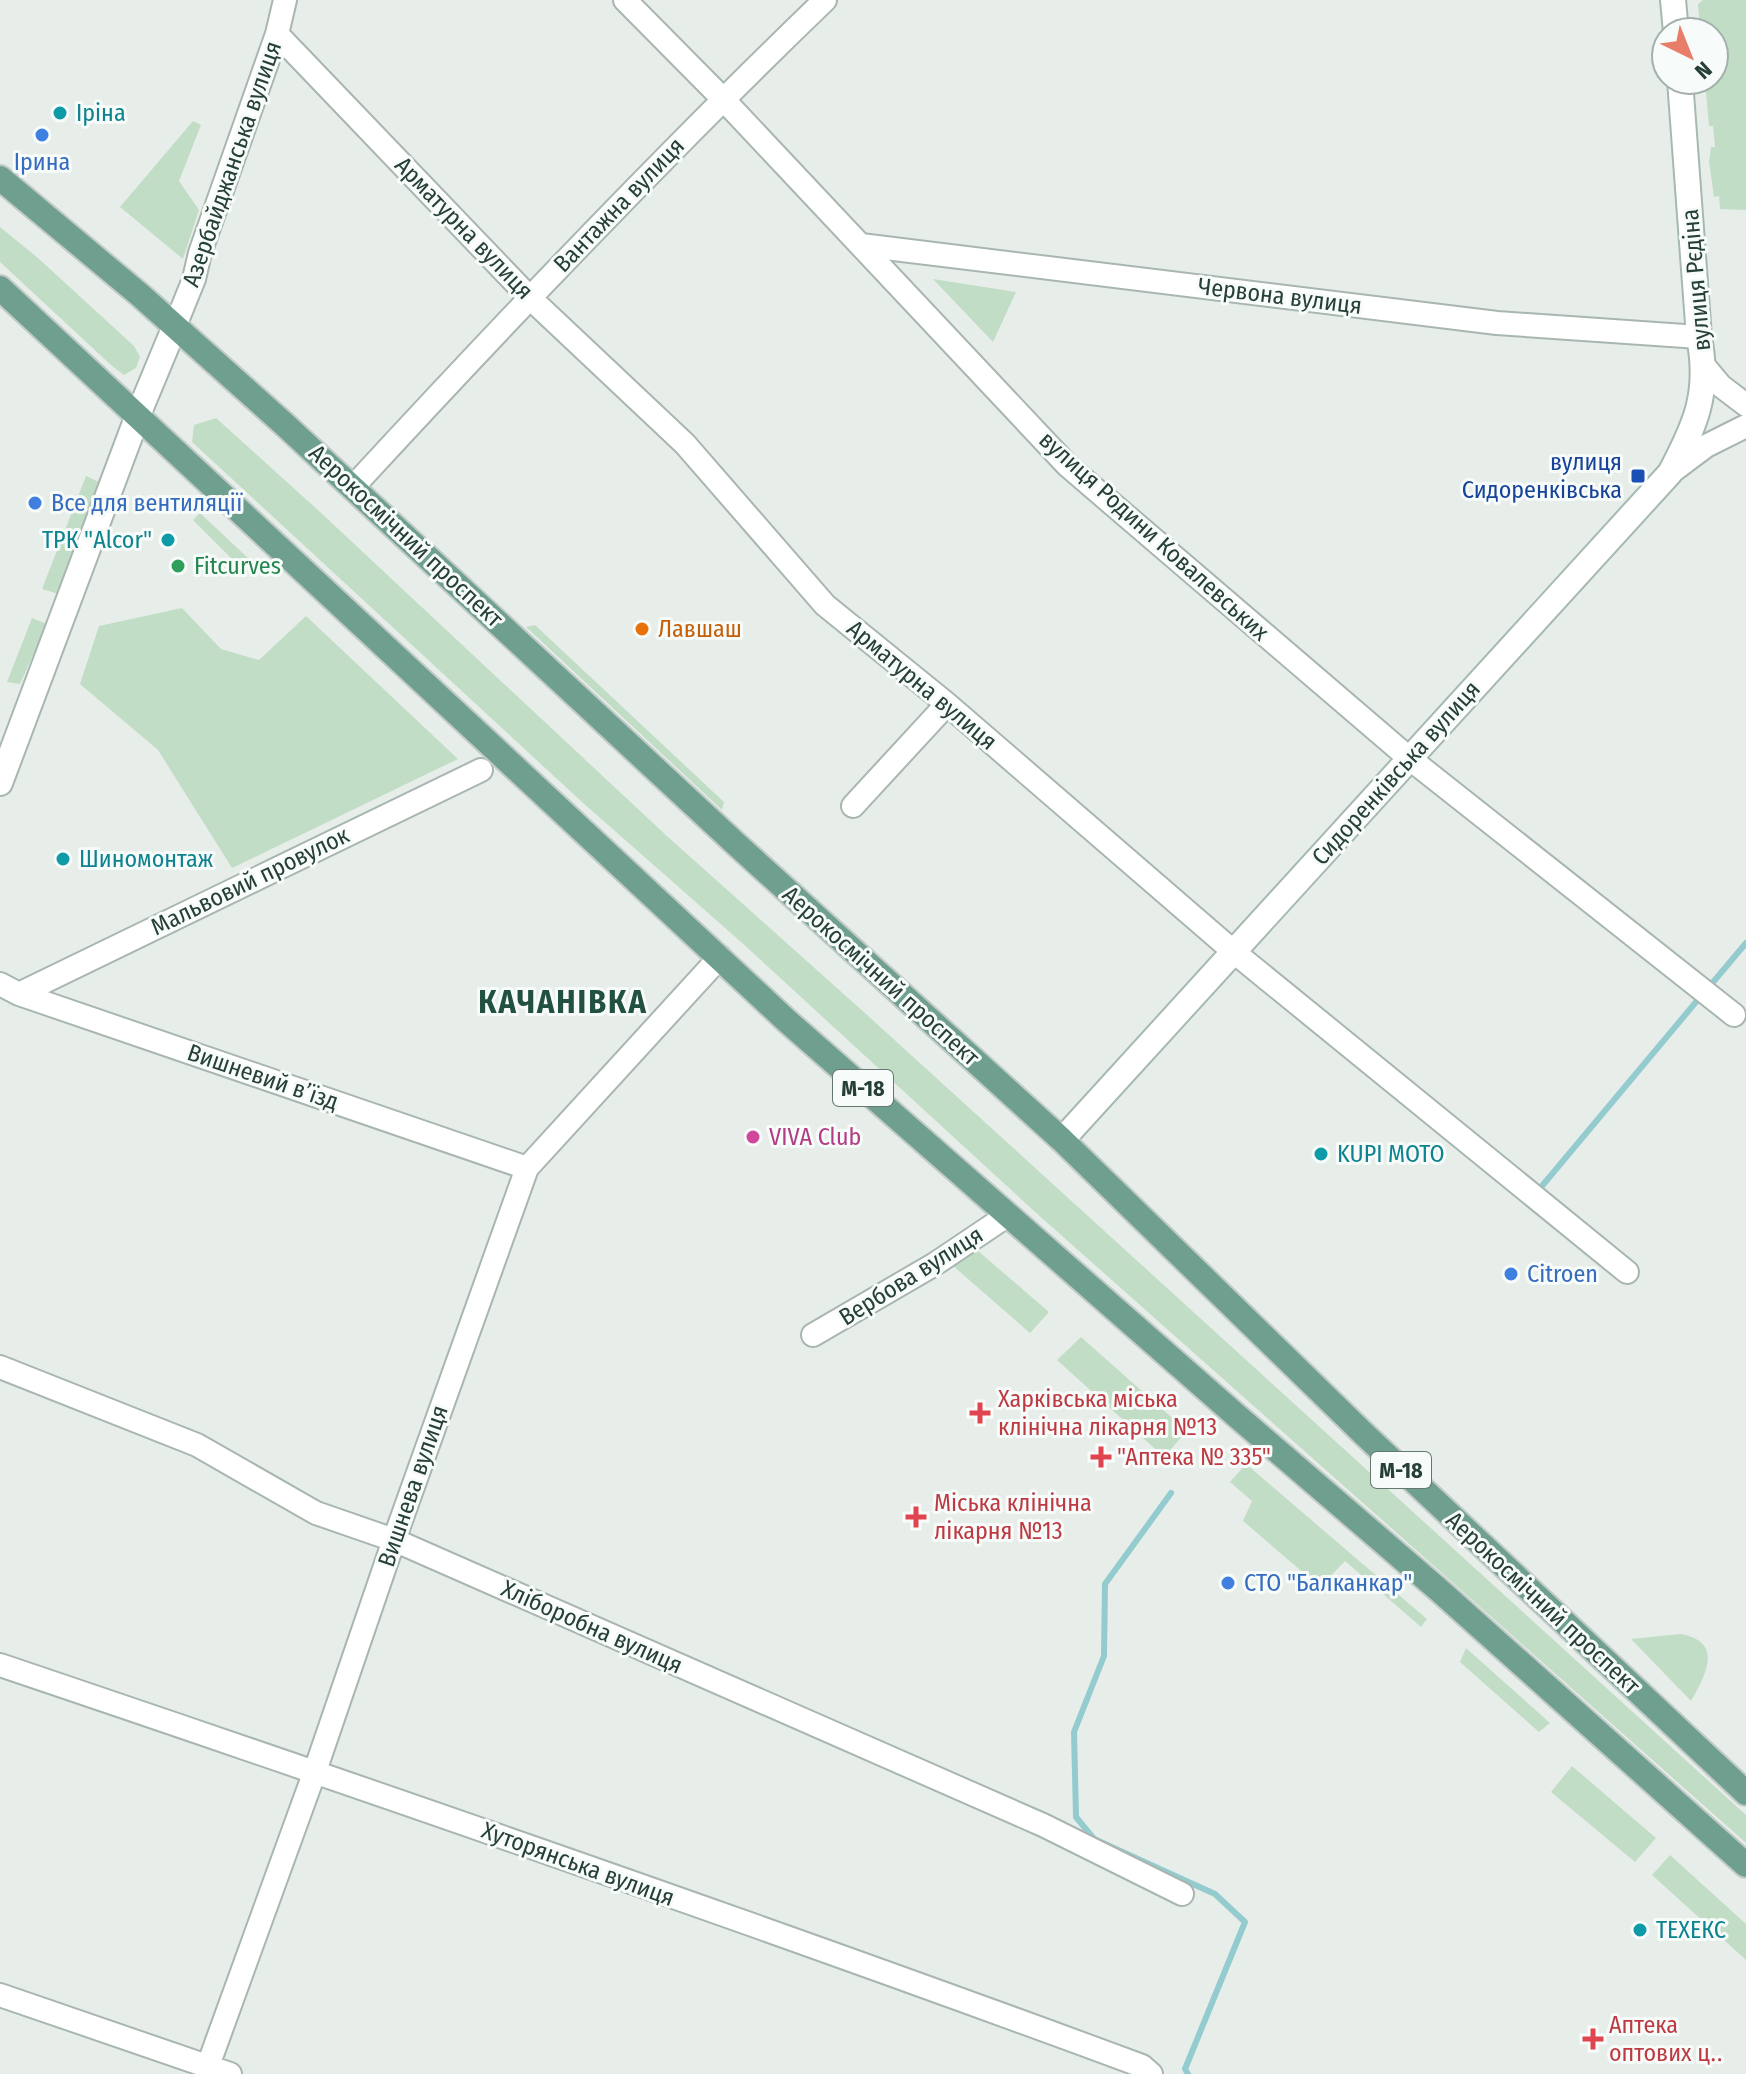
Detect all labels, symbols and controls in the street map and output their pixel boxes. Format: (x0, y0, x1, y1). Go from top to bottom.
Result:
north arrow (1650, 16, 1730, 96)
street label: Азербайджанська вулиця (177, 37, 287, 291)
text: N (1689, 56, 1717, 85)
place label: Іріна (76, 99, 126, 127)
marker: Іріна (51, 104, 69, 122)
marker: Ірина (33, 126, 51, 144)
street label: Вантажна вулиця (548, 132, 690, 278)
place label: Ірина (14, 148, 70, 176)
street label: Арматурна вулиця (389, 151, 539, 305)
street label: вулиця Рєдіна (1676, 208, 1716, 352)
street label: Червона вулиця (1197, 272, 1363, 320)
street label: вулиця Родини Ковалевських (1034, 426, 1275, 647)
street label: Аерокосмічний проспект (303, 439, 509, 633)
place label: вулиця Сидоренківська (1462, 448, 1622, 504)
marker: вулиця Сидоренківська (1629, 467, 1647, 485)
place label: Все для вентиляції (51, 489, 243, 517)
marker: Все для вентиляції (26, 494, 44, 512)
place label: ТРК "Alcor" (42, 526, 152, 554)
marker: ТРК "Alcor" (159, 531, 177, 549)
place label: Fitcurves (194, 552, 281, 580)
marker: Fitcurves (169, 557, 187, 575)
street label: Арматурна вулиця (842, 614, 1002, 756)
place label: Лавшаш (658, 615, 742, 643)
marker: Лавшаш (633, 620, 651, 638)
street label: Сидоренківська вулиця (1306, 675, 1486, 871)
street label: Мальвовий провулок (146, 821, 354, 941)
place label: Шиномонтаж (79, 845, 214, 873)
marker: Шиномонтаж (54, 850, 72, 868)
street label: Аерокосмічний проспект (777, 880, 985, 1072)
district label: КАЧАНІВКА (478, 983, 648, 1021)
street label: Вишневий в’їзд (184, 1038, 342, 1116)
road number: М-18 (833, 1070, 893, 1106)
place label: VIVA Club (769, 1123, 861, 1151)
marker: VIVA Club (744, 1128, 762, 1146)
place label: KUPI MOTO (1337, 1140, 1445, 1168)
marker: KUPI MOTO (1312, 1145, 1330, 1163)
street label: Вербова вулиця (834, 1221, 988, 1331)
place label: Citroen (1527, 1260, 1598, 1288)
marker: Citroen (1502, 1265, 1520, 1283)
place label: Харківська міська клінічна лікарня №13 (998, 1385, 1217, 1441)
street label: Вишнева вулиця (372, 1402, 454, 1570)
marker: Харківська міська клінічна лікарня №13 (969, 1402, 991, 1424)
place label: "Аптека № 335" (1117, 1443, 1271, 1471)
marker: "Аптека № 335" (1092, 1448, 1110, 1466)
road number: М-18 (1371, 1452, 1431, 1488)
place label: Міська клінічна лікарня №13 (934, 1489, 1092, 1545)
marker: Міська клінічна лікарня №13 (905, 1506, 927, 1528)
street label: Аерокосмічний проспект (1440, 1506, 1646, 1700)
place label: СТО "Балканкар" (1244, 1569, 1412, 1597)
marker: СТО "Балканкар" (1219, 1574, 1237, 1592)
street label: Хліборобна вулиця (497, 1575, 687, 1679)
street label: Хуторянська вулиця (478, 1816, 678, 1912)
place label: ТЕХЕКС (1656, 1916, 1726, 1944)
marker: ТЕХЕКС (1631, 1921, 1649, 1939)
place label: Аптека оптових ц‥ (1609, 2011, 1723, 2067)
marker: Аптека оптових ц‥ (1584, 2030, 1602, 2048)

